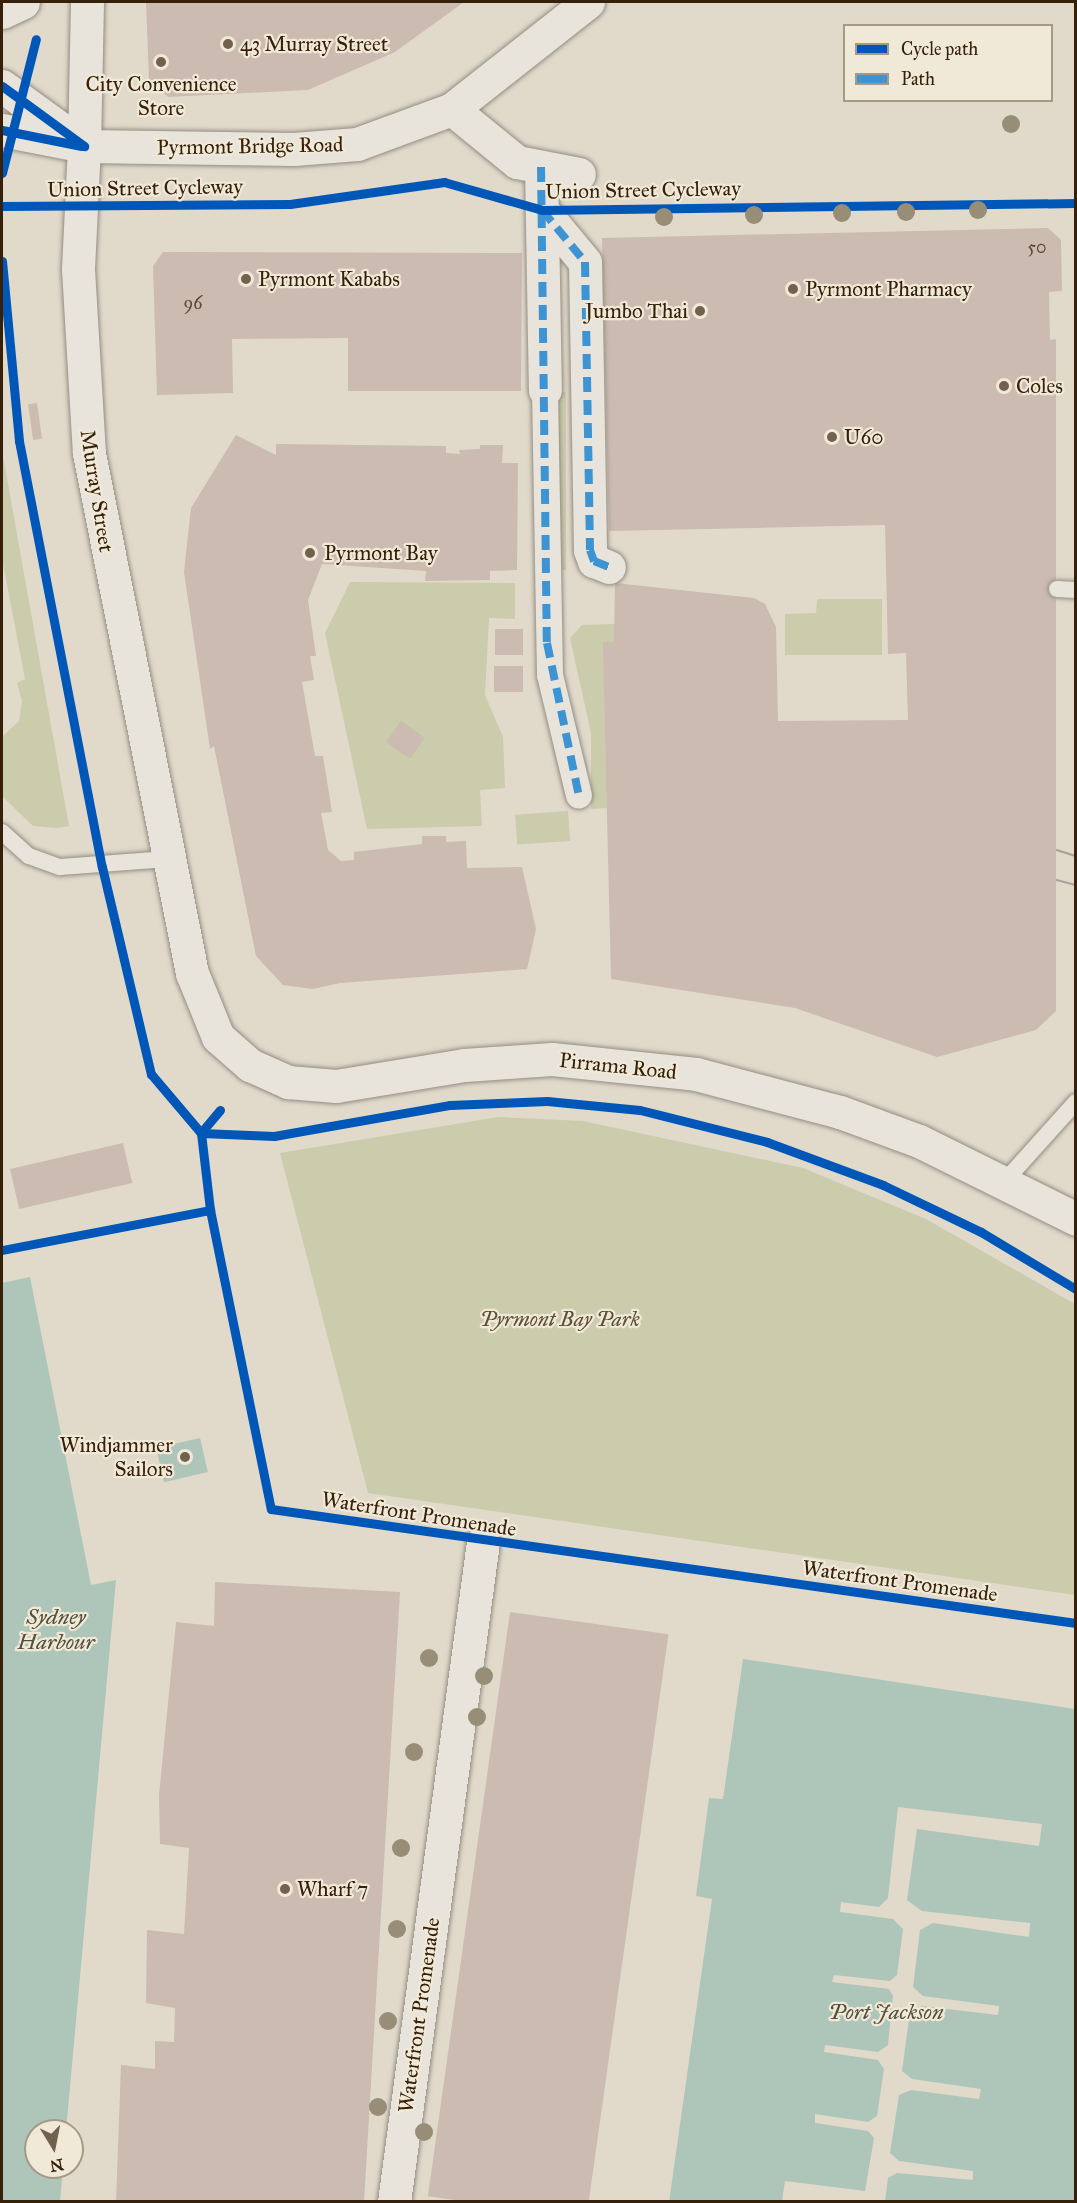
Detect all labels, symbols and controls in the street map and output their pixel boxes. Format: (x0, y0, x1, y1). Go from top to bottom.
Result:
legend (843, 24, 1053, 102)
place label: 43 Murray Street (240, 31, 388, 57)
marker: 43 Murray Street (221, 37, 235, 51)
text: Cycle path (901, 38, 978, 60)
marker: City Convenience Store (154, 55, 168, 69)
text: Path (901, 68, 935, 90)
place label: City Convenience Store (85, 71, 237, 121)
street label: Pyrmont Bridge Road (156, 132, 344, 160)
street label: Union Street Cycleway (47, 174, 243, 202)
street label: Union Street Cycleway (545, 176, 741, 204)
house number: 50 (1028, 236, 1046, 258)
place label: Pyrmont Kababs (258, 266, 400, 292)
marker: Pyrmont Kababs (239, 272, 253, 286)
place label: Pyrmont Pharmacy (805, 276, 972, 302)
marker: Pyrmont Pharmacy (786, 282, 800, 296)
house number: 96 (184, 292, 202, 314)
place label: Jumbo Thai (585, 298, 688, 324)
marker: Jumbo Thai (693, 304, 707, 318)
place label: Coles (1016, 373, 1063, 399)
marker: Coles (997, 379, 1011, 393)
place label: U60 (844, 424, 884, 450)
street label: Murray Street (75, 428, 119, 554)
marker: U60 (825, 430, 839, 444)
place label: Pyrmont Bay (324, 540, 438, 566)
marker: Pyrmont Bay (301, 544, 319, 562)
street label: Pirrama Road (558, 1047, 678, 1085)
park label: Pyrmont Bay Park (480, 1306, 640, 1332)
place label: Windjammer Sailors (60, 1432, 173, 1482)
marker: Windjammer Sailors (178, 1450, 192, 1464)
street label: Waterfront Promenade (320, 1486, 518, 1542)
street label: Waterfront Promenade (801, 1555, 999, 1607)
water label: Sydney Harbour (17, 1603, 95, 1654)
place label: Wharf 7 (297, 1876, 368, 1902)
marker: Wharf 7 (278, 1882, 292, 1896)
street label: Waterfront Promenade (393, 1916, 445, 2114)
water label: Port Jackson (829, 1999, 943, 2025)
north arrow (24, 2119, 84, 2179)
text: N (49, 2155, 65, 2176)

